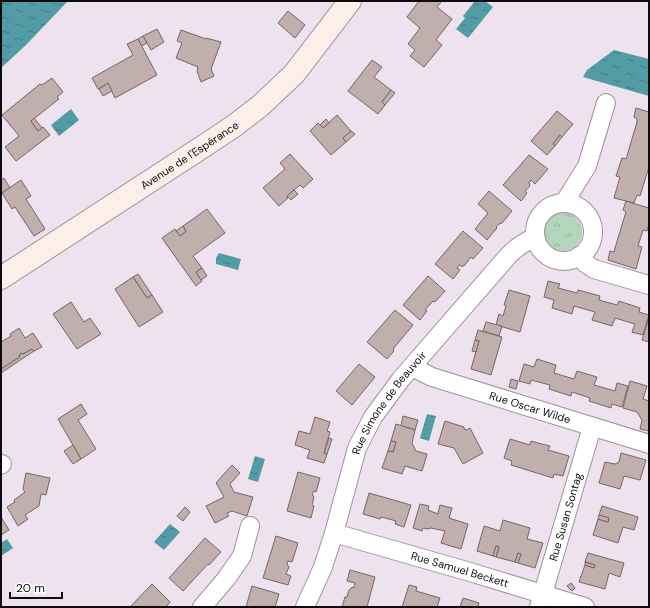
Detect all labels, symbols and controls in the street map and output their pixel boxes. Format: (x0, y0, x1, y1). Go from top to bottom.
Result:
street label: Avenue de l'Espérance (138, 118, 241, 192)
street label: Rue Simone de Beauvoir (349, 348, 429, 456)
street label: Rue Oscar Wilde (488, 388, 572, 426)
street label: Rue Susan Sontag (546, 471, 585, 563)
street label: Rue Samuel Beckett (409, 548, 510, 590)
scale bar (10, 574, 62, 600)
text: 20 m (16, 580, 45, 596)

